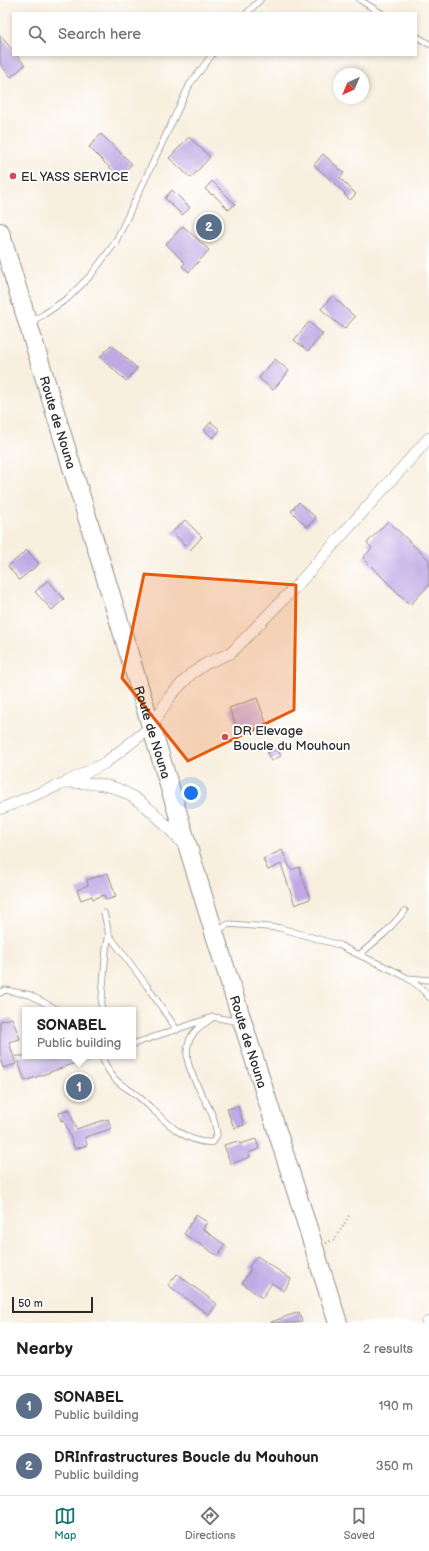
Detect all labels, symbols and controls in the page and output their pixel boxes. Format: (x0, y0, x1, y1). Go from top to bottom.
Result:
search box (12, 12, 417, 56)
icon: search (26, 23, 48, 45)
text: Search here (58, 25, 141, 44)
north arrow (333, 68, 369, 104)
place label: EL YASS SERVICE (21, 169, 129, 185)
marker: EL YASS SERVICE (8, 171, 18, 181)
pin: 2 (196, 212, 222, 242)
street label: Route de Nouna (35, 374, 79, 471)
street label: Route de Nouna (130, 684, 174, 781)
place label: DR Elevage Boucle du Mouhoun (233, 723, 350, 754)
marker: DR Elevage Boucle du Mouhoun (220, 732, 230, 742)
your location (181, 783, 201, 803)
street label: Route de Nouna (226, 994, 270, 1090)
popup (22, 1007, 136, 1059)
text: SONABEL (37, 1016, 106, 1035)
text: Public building (37, 1035, 121, 1051)
pin: 1 (66, 1072, 92, 1102)
scale bar (12, 1295, 93, 1314)
text: 50 m (18, 1297, 43, 1310)
text: Nearby (16, 1339, 73, 1359)
text: 2 results (363, 1341, 413, 1357)
text: SONABEL (54, 1388, 123, 1407)
text: 1 (26, 1398, 32, 1414)
text: 190 m (379, 1398, 413, 1414)
text: Public building (54, 1407, 139, 1423)
text: DRInfrastructures Boucle du Mouhoun (54, 1448, 319, 1467)
text: 2 (25, 1458, 33, 1474)
text: 350 m (376, 1458, 413, 1474)
text: Public building (54, 1467, 139, 1483)
tab: Map (54, 1505, 76, 1542)
tab: Directions (185, 1505, 235, 1542)
tab: Saved (344, 1505, 375, 1542)

